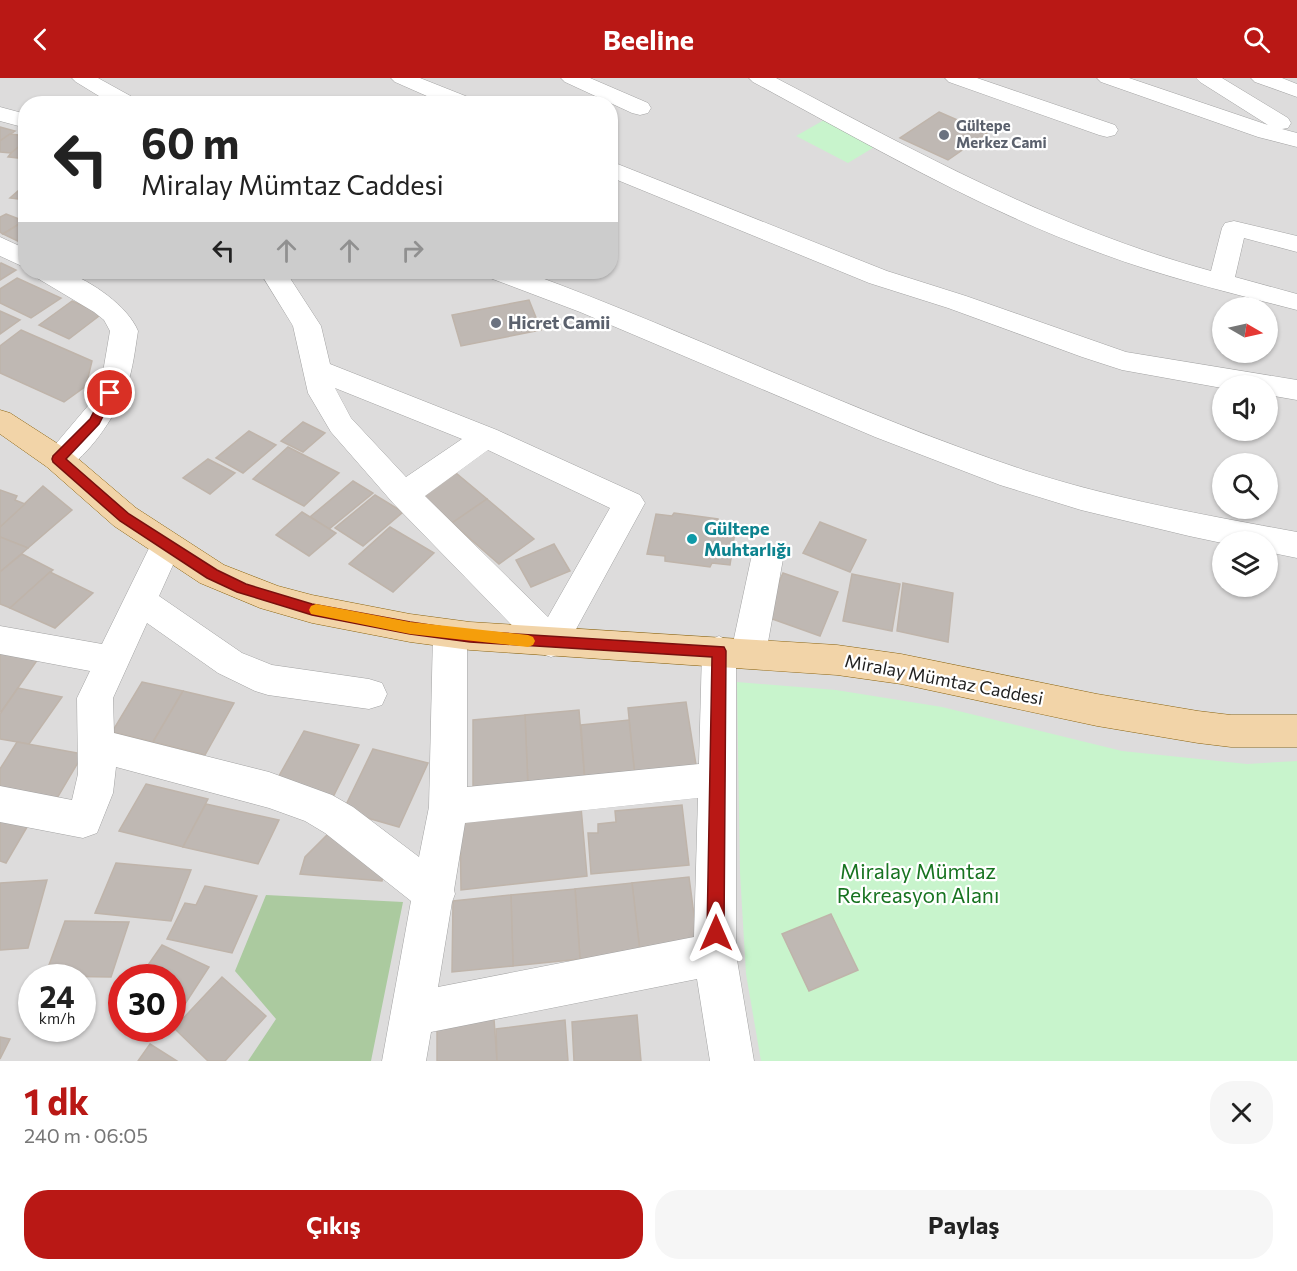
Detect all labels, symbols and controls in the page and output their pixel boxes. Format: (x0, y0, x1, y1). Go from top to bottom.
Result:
icon: back (24, 23, 57, 56)
text: Beeline (603, 23, 694, 56)
icon: search (1240, 23, 1273, 56)
text: 60 m (141, 116, 240, 168)
place label: Gültepe Merkez Cami (956, 116, 1047, 151)
icon: left (42, 120, 120, 198)
marker: Gültepe Merkez Cami (937, 128, 951, 142)
text: Miralay Mümtaz Caddesi (141, 168, 444, 201)
icon: left (207, 234, 240, 267)
icon: ahead (270, 234, 303, 267)
icon: ahead (333, 234, 366, 267)
icon: right (396, 234, 429, 267)
north arrow (1212, 297, 1278, 363)
map controls (1212, 297, 1278, 597)
place label: Hicret Camii (508, 311, 610, 333)
marker: Hicret Camii (489, 316, 503, 330)
pin (84, 367, 135, 418)
button: sound (1212, 375, 1278, 441)
icon: arrive (93, 376, 126, 409)
button: search (1212, 453, 1278, 519)
place label: Gültepe Muhtarlığı (704, 517, 791, 560)
button: layers (1212, 531, 1278, 597)
marker: Gültepe Muhtarlığı (685, 532, 699, 546)
street label: Miralay Mümtaz Caddesi (843, 649, 1045, 709)
park label: Miralay Mümtaz Rekreasyon Alanı (837, 858, 999, 907)
position arrow (684, 901, 748, 965)
speed limit sign: 30 (108, 964, 186, 1042)
text: 24 (39, 977, 75, 1014)
text: km/h (39, 1009, 75, 1027)
text: 1 dk (24, 1078, 89, 1122)
button: close (1210, 1081, 1273, 1144)
text: 240 m · 06:05 (24, 1123, 148, 1147)
button: Çıkış (24, 1190, 643, 1259)
button: Paylaş (655, 1190, 1273, 1259)

